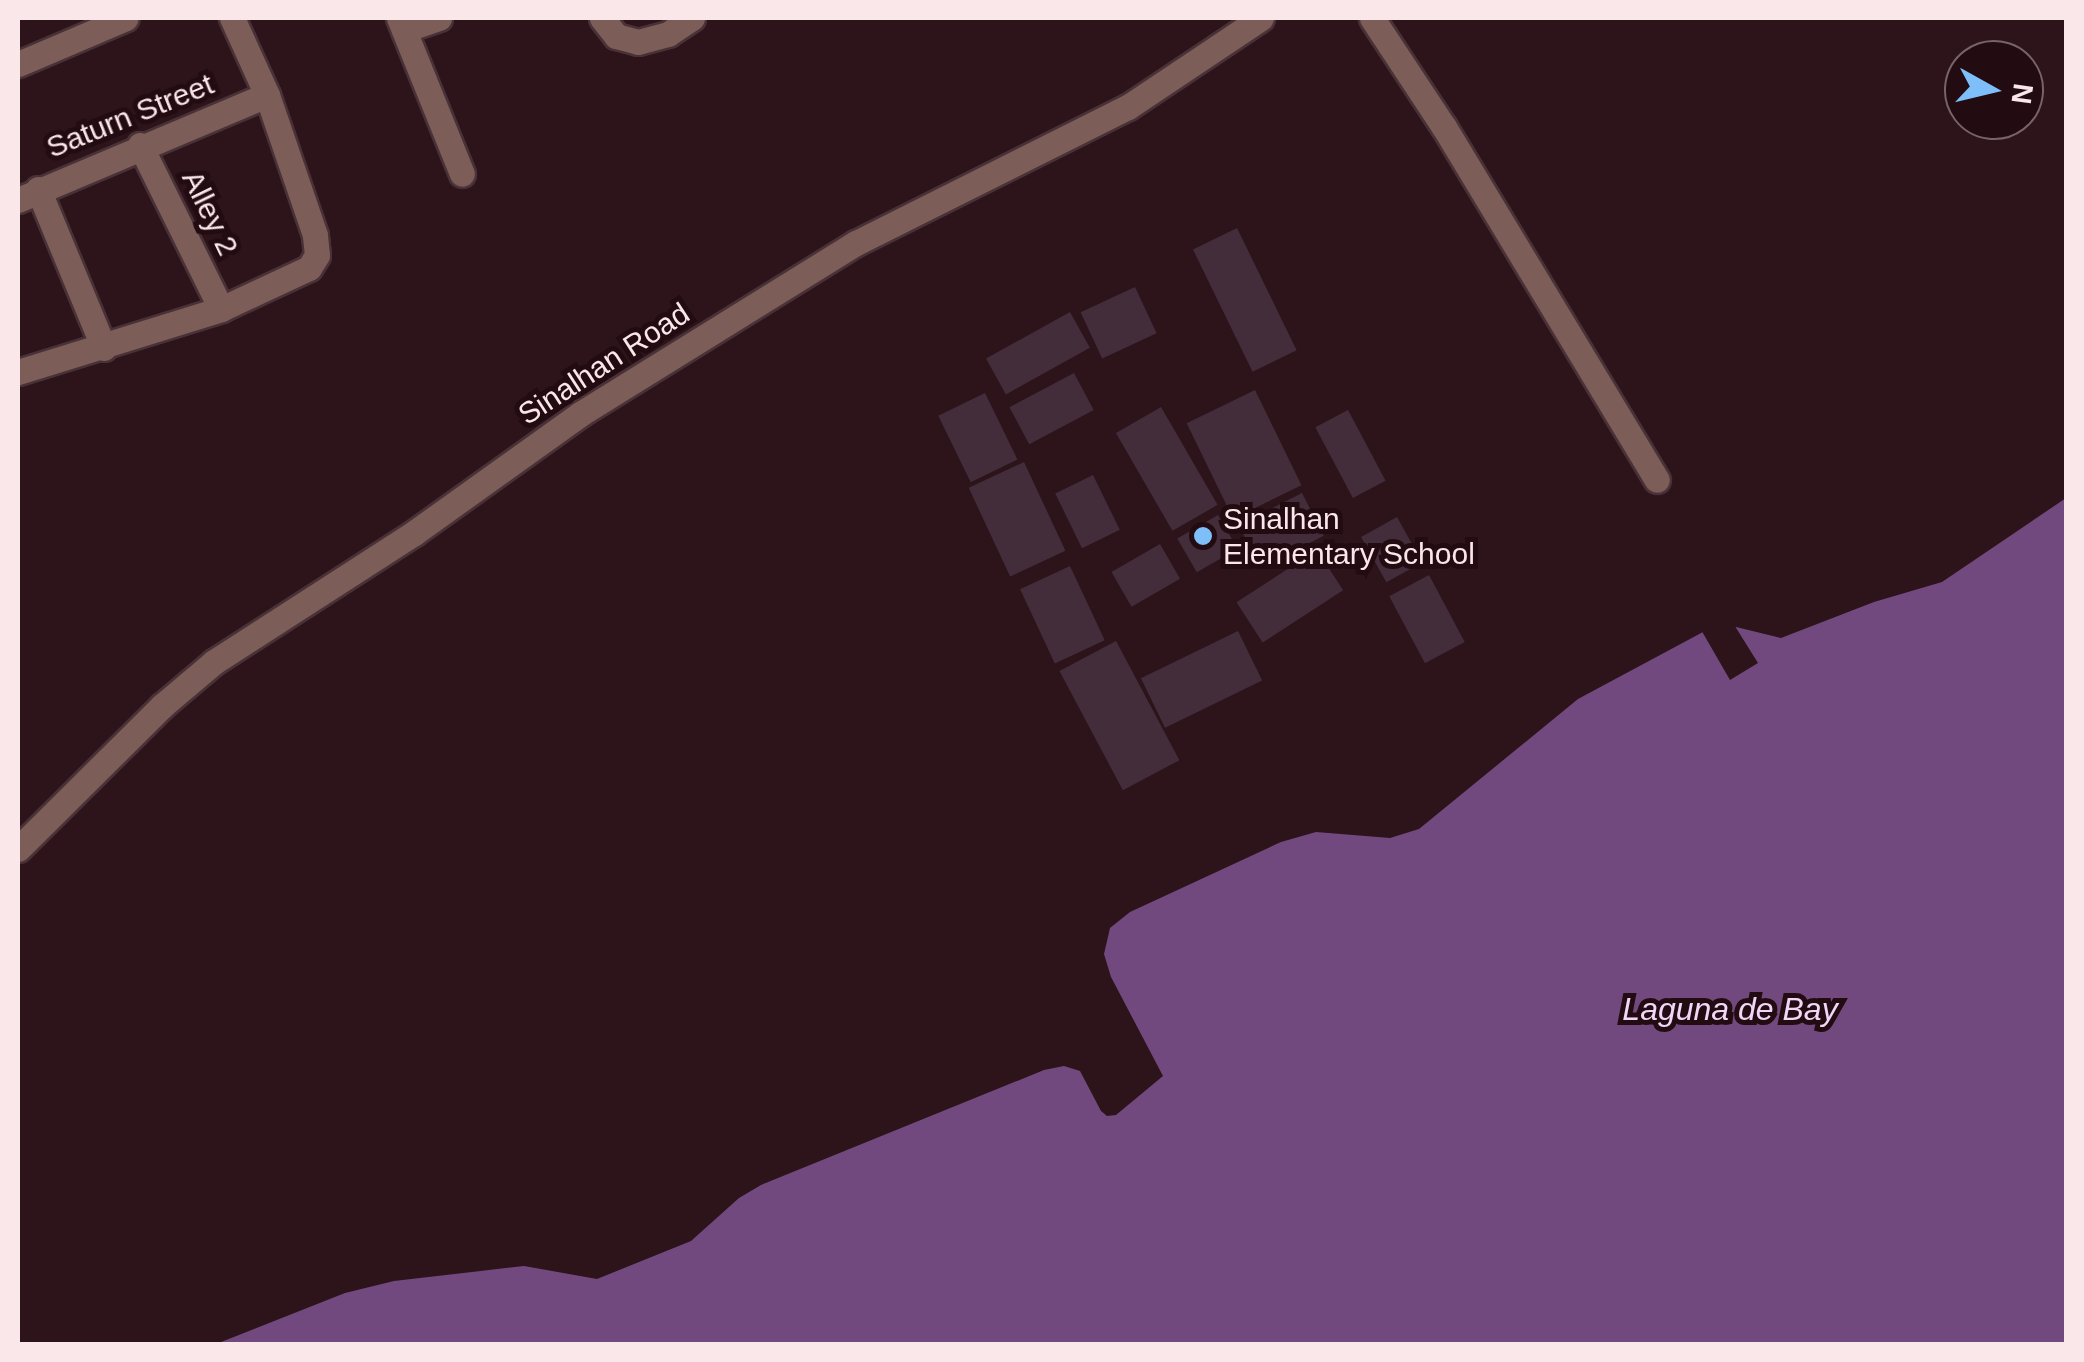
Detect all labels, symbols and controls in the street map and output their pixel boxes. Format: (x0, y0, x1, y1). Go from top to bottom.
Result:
north arrow (1944, 40, 2044, 140)
street label: Saturn Street (41, 66, 219, 166)
text: N (2005, 82, 2039, 106)
street label: Alley 2 (174, 165, 246, 261)
street label: Sinalhan Road (512, 295, 696, 433)
place label: Sinalhan Elementary School (1223, 501, 1475, 572)
marker: Sinalhan Elementary School (1192, 525, 1214, 547)
water label: Laguna de Bay (1622, 990, 1838, 1028)

